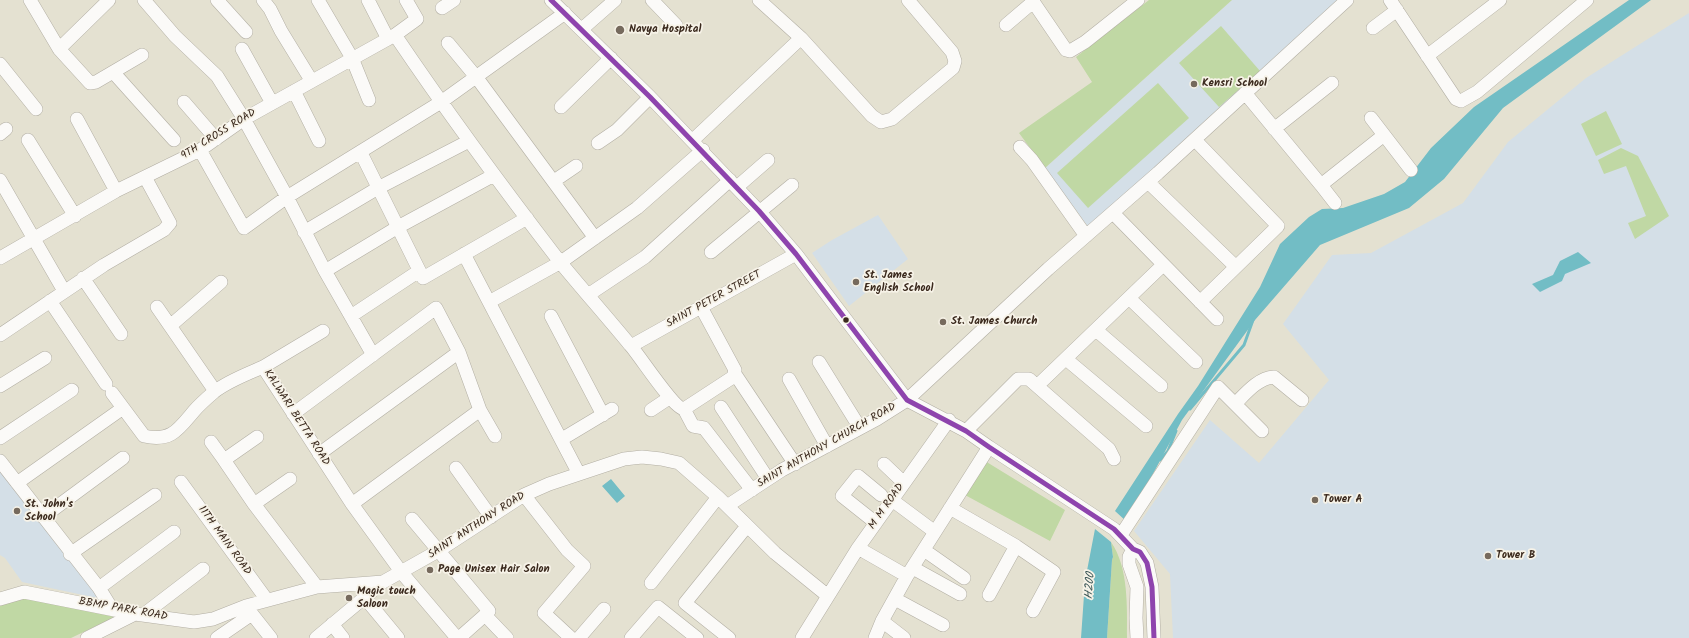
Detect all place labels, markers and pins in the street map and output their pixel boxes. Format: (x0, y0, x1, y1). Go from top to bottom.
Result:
place label: Navya Hospital (629, 23, 701, 37)
marker: Navya Hospital (614, 24, 626, 36)
place label: Kensri School (1202, 77, 1267, 91)
marker: Kensri School (1189, 79, 1199, 89)
place label: St. James English School (864, 269, 933, 295)
marker: St. James English School (851, 277, 861, 287)
unlabelled marker (841, 315, 851, 325)
place label: St. James Church (951, 315, 1037, 329)
marker: St. James Church (938, 317, 948, 327)
place label: Tower A (1323, 493, 1362, 507)
marker: Tower A (1310, 495, 1320, 505)
place label: St. John's School (25, 498, 73, 524)
marker: St. John's School (12, 506, 22, 516)
place label: Tower B (1496, 549, 1535, 563)
marker: Tower B (1483, 551, 1493, 561)
place label: Page Unisex Hair Salon (438, 563, 550, 577)
marker: Page Unisex Hair Salon (425, 565, 435, 575)
place label: Magic touch Saloon (357, 585, 416, 611)
marker: Magic touch Saloon (344, 593, 354, 603)

